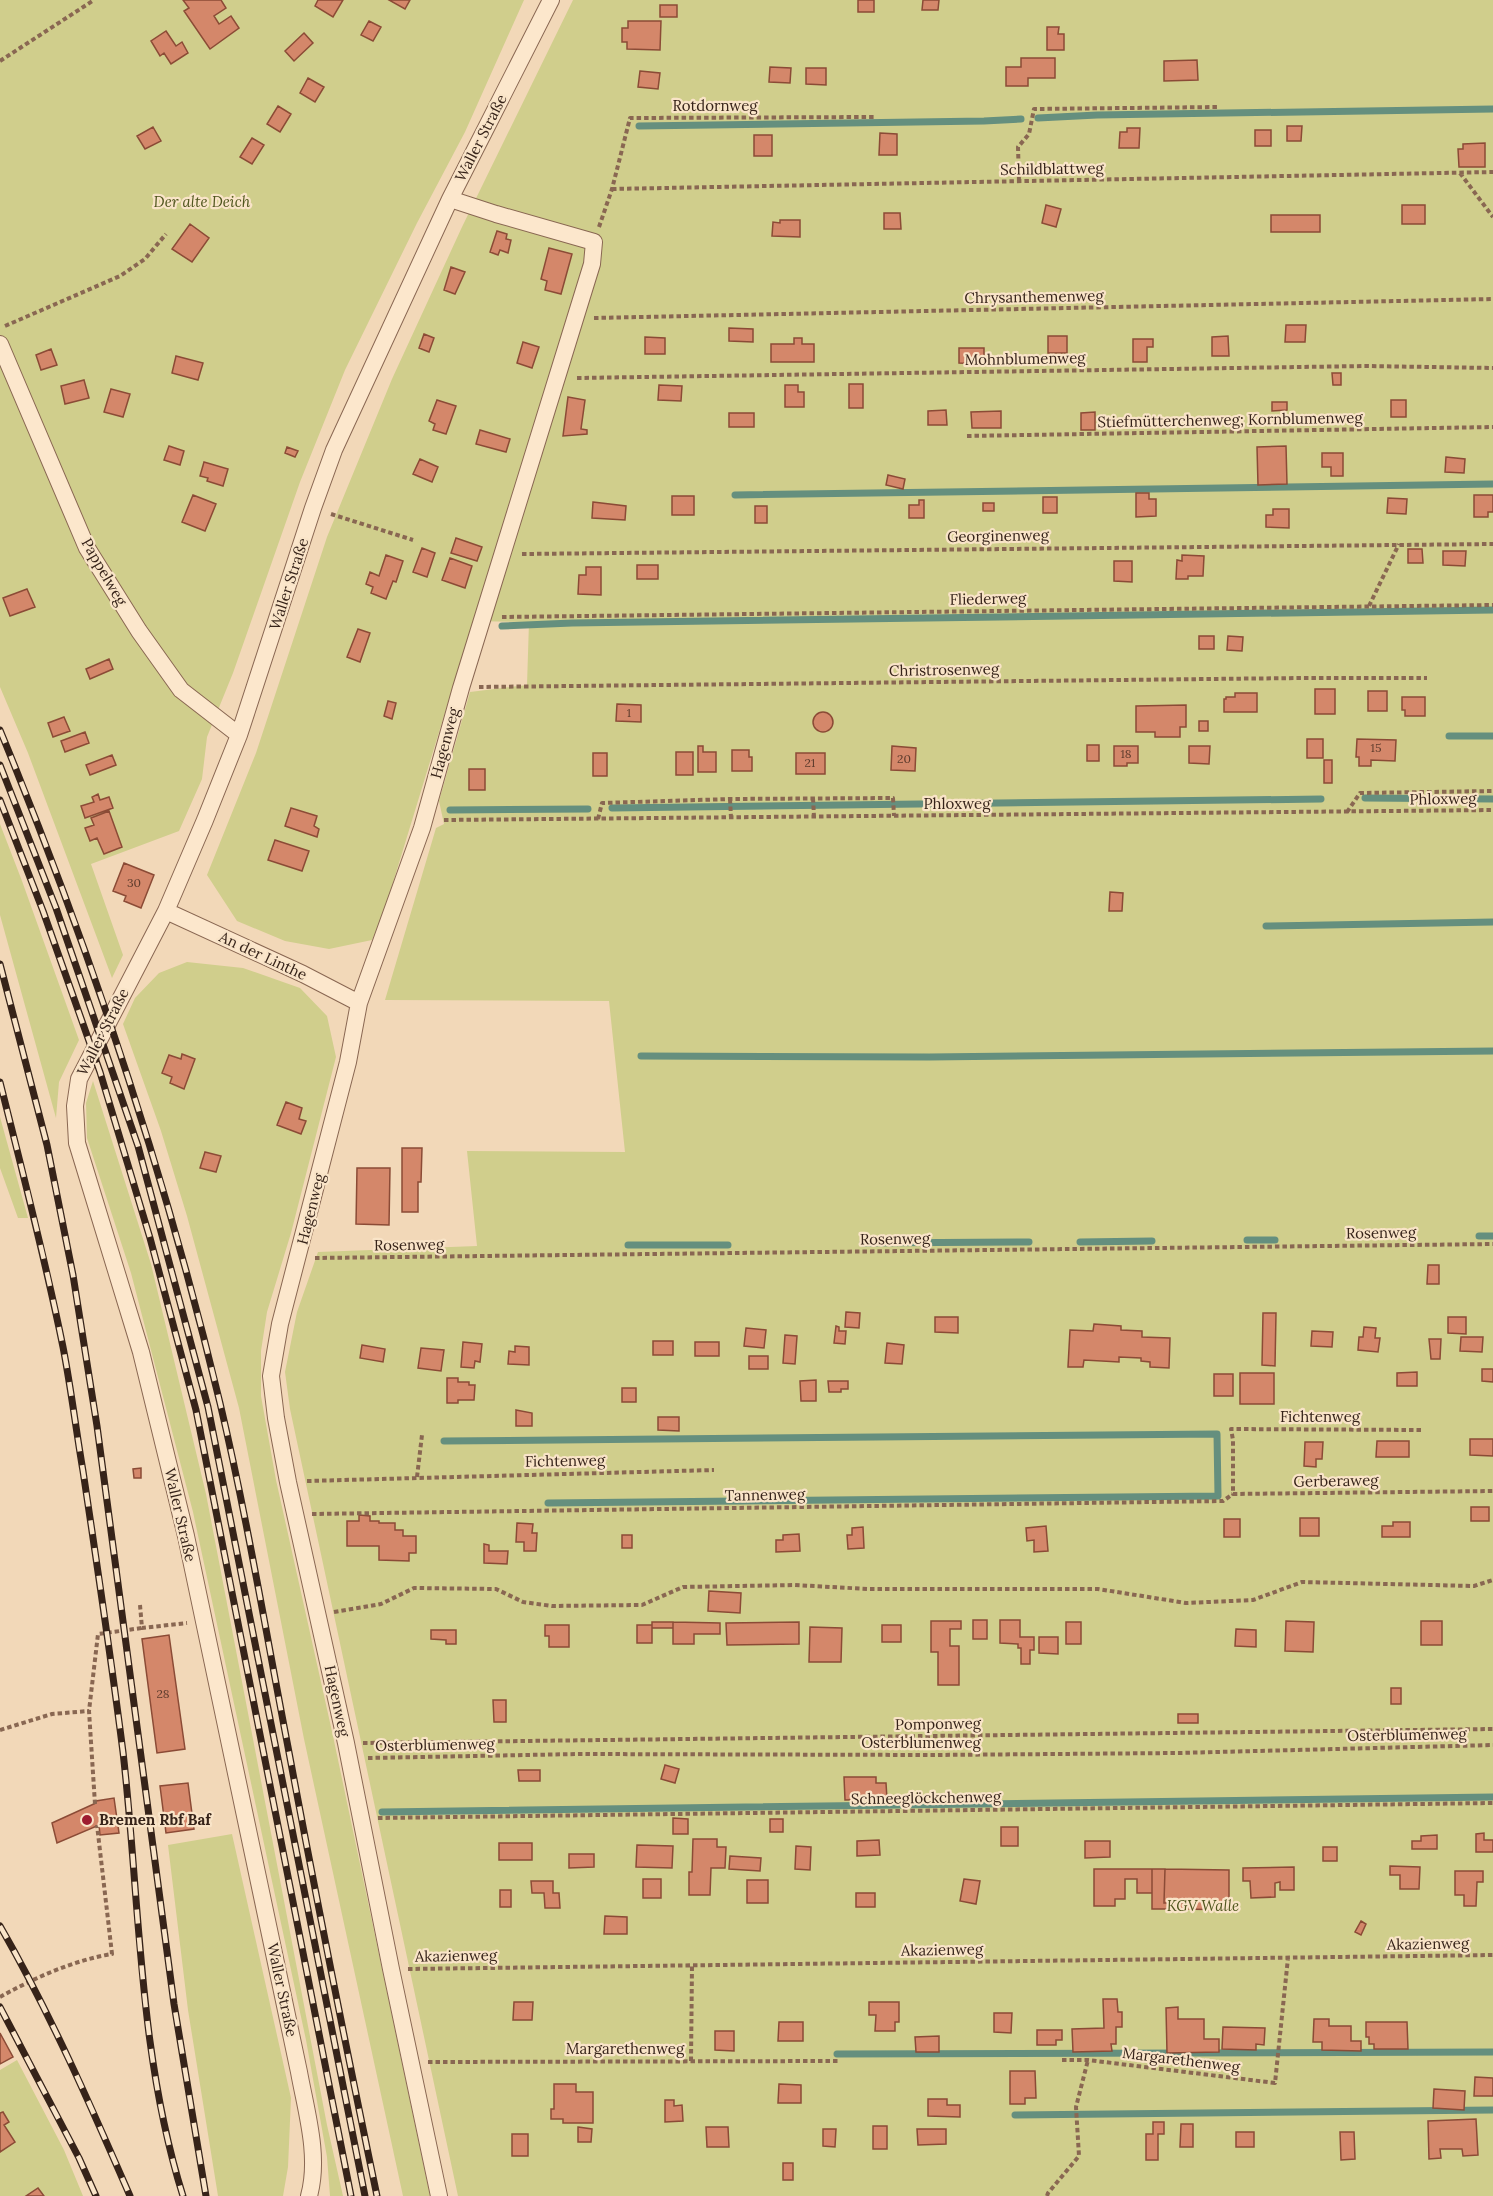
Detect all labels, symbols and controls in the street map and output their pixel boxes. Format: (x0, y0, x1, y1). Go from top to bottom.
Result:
street label: Waller Straße (450, 91, 511, 185)
street label: Rotdornweg (672, 96, 758, 115)
street label: Schildblattweg (1000, 158, 1105, 179)
park label: Der alte Deich (154, 192, 251, 211)
street label: Chrysanthemenweg (964, 286, 1105, 307)
street label: Mohnblumenweg (964, 348, 1086, 369)
street label: Stiefmütterchenweg; Kornblumenweg (1097, 408, 1363, 431)
street label: Georginenweg (947, 525, 1050, 546)
street label: Pappelweg (77, 535, 132, 610)
street label: Waller Straße (265, 535, 312, 632)
street label: Fliederweg (950, 588, 1027, 609)
street label: Christrosenweg (889, 659, 1000, 680)
street label: Hagenweg (426, 705, 463, 780)
house number: 1 (627, 705, 631, 720)
house number: 15 (1371, 740, 1381, 755)
house number: 18 (1120, 746, 1132, 761)
house number: 20 (897, 751, 911, 766)
house number: 21 (805, 755, 815, 770)
street label: Phloxweg (1409, 788, 1477, 809)
street label: Phloxweg (924, 794, 991, 813)
house number: 30 (127, 875, 141, 890)
street label: An der Linthe (215, 926, 310, 984)
street label: Waller Straße (72, 985, 133, 1079)
street label: Hagenweg (292, 1171, 329, 1246)
street label: Rosenweg (1346, 1222, 1417, 1243)
street label: Rosenweg (860, 1228, 931, 1249)
street label: Rosenweg (374, 1234, 445, 1255)
street label: Fichtenweg (1280, 1407, 1361, 1426)
street label: Fichtenweg (525, 1450, 606, 1471)
street label: Waller Straße (160, 1466, 200, 1564)
street label: Gerberaweg (1293, 1470, 1379, 1491)
street label: Tannenweg (725, 1484, 806, 1505)
street label: Hagenweg (321, 1663, 354, 1739)
house number: 28 (156, 1686, 170, 1701)
street label: Pomponweg (895, 1713, 982, 1734)
street label: Osterblumenweg (1347, 1724, 1468, 1745)
street label: Osterblumenweg (861, 1733, 982, 1752)
street label: Osterblumenweg (375, 1734, 496, 1755)
street label: Schneeglöckchenweg (851, 1787, 1002, 1808)
place label: Bremen Rbf Baf (99, 1810, 212, 1829)
marker: Bremen Rbf Baf (80, 1813, 94, 1827)
park label: KGV Walle (1167, 1896, 1239, 1915)
street label: Akazienweg (1386, 1933, 1470, 1954)
street label: Akazienweg (900, 1939, 984, 1960)
street label: Waller Straße (263, 1941, 302, 2039)
street label: Akazienweg (414, 1945, 498, 1966)
street label: Margarethenweg (566, 2039, 685, 2058)
street label: Margarethenweg (1121, 2043, 1242, 2076)

